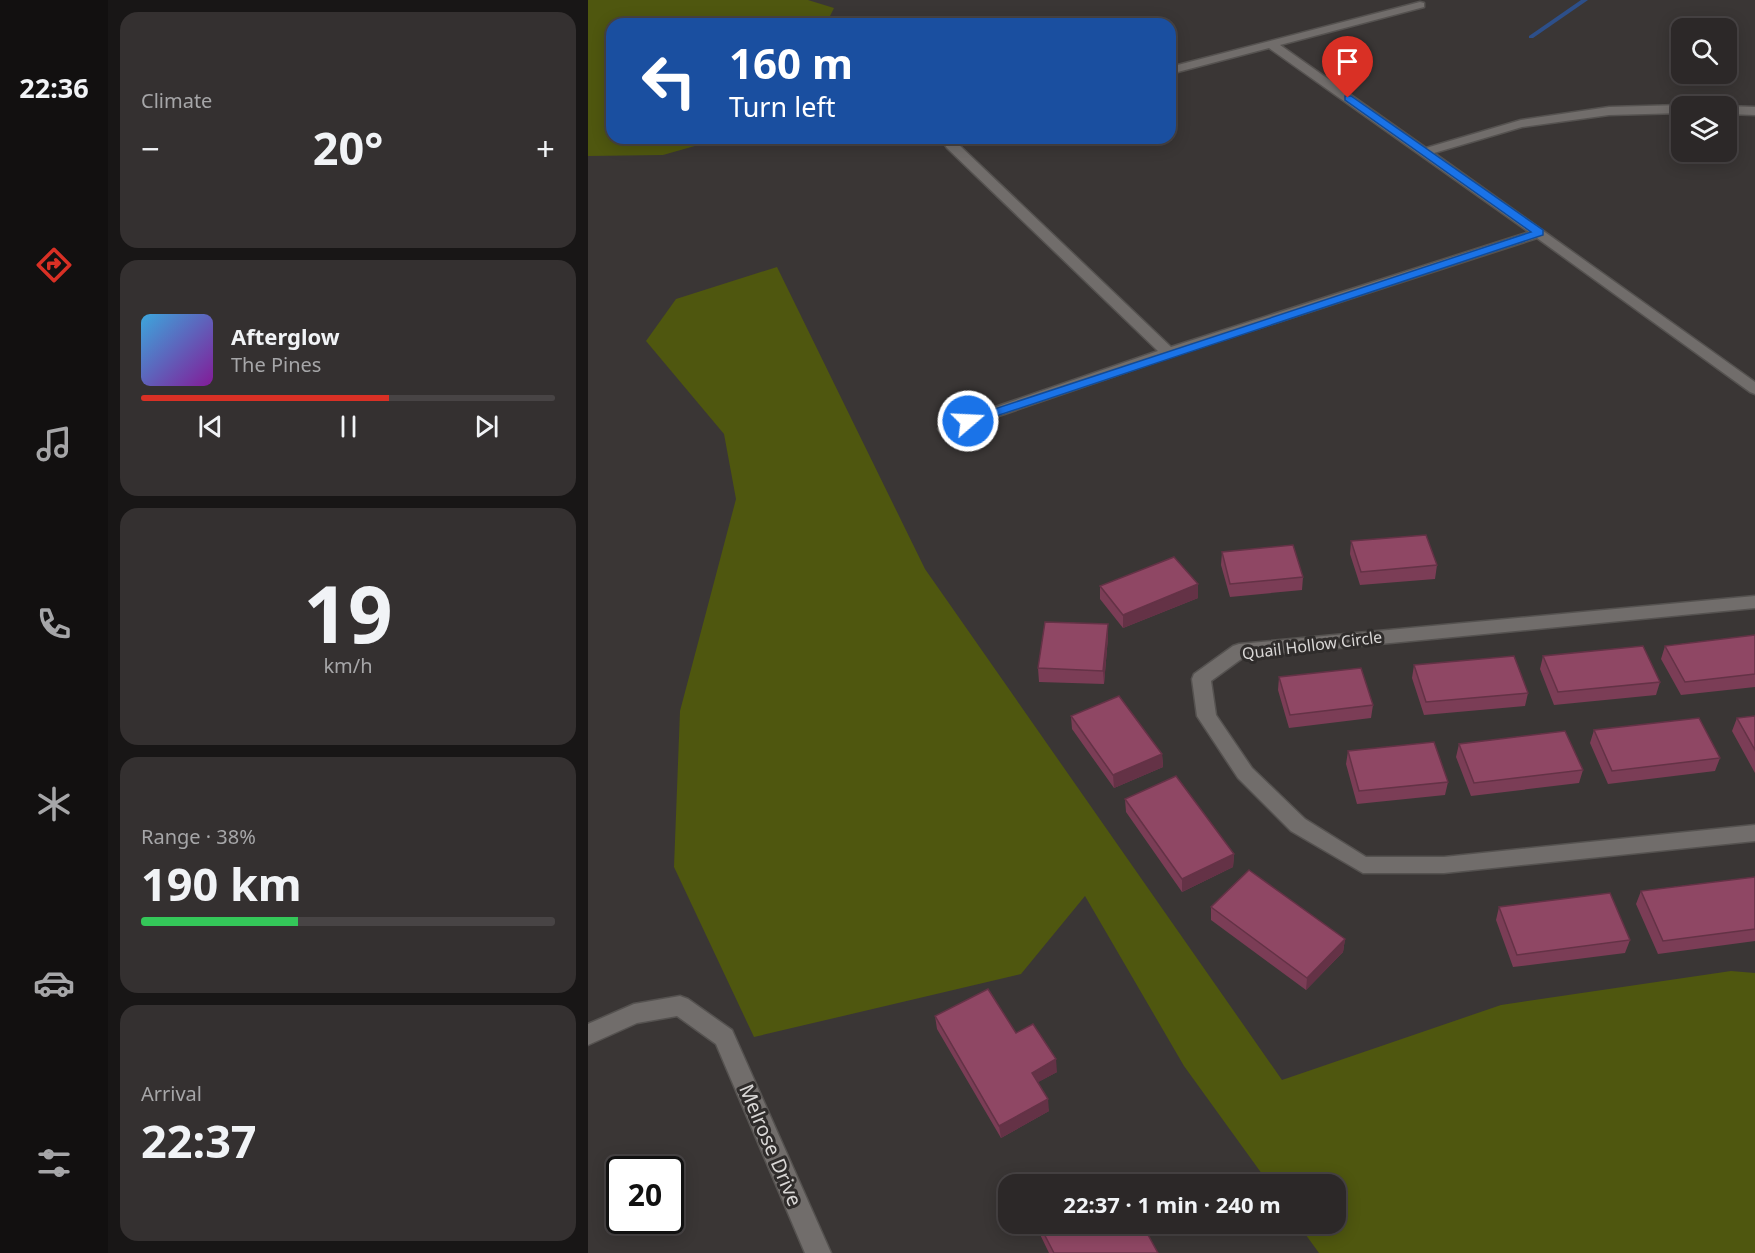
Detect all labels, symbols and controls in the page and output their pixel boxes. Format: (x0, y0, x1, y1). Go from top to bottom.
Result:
map controls (1671, 18, 1737, 162)
button: search (1671, 18, 1737, 84)
text: 160 m (729, 34, 853, 91)
pin (1322, 36, 1373, 98)
icon: left (630, 42, 708, 120)
icon: arrive (1331, 45, 1364, 78)
text: 22:36 (19, 69, 89, 106)
text: Climate (141, 87, 212, 114)
text: Turn left (729, 88, 835, 125)
button: layers (1671, 96, 1737, 162)
text: 20° (313, 117, 383, 178)
text: − (141, 126, 160, 171)
text: + (536, 126, 555, 171)
icon: directions (33, 244, 75, 286)
text: Afterglow (231, 321, 340, 351)
text: The Pines (231, 351, 321, 378)
position arrow (936, 389, 1000, 453)
icon: previous (194, 410, 227, 443)
icon: pause (332, 410, 365, 443)
icon: next (470, 410, 503, 443)
icon: music (33, 423, 75, 465)
text: 19 (303, 560, 393, 666)
icon: phone (33, 603, 75, 645)
street label: Quail Hollow Circle (1241, 625, 1383, 665)
text: km/h (323, 652, 373, 679)
icon: climate (33, 783, 75, 825)
text: Range · 38% (141, 823, 256, 850)
text: 190 km (141, 853, 302, 914)
icon: car (33, 962, 75, 1004)
text: Arrival (141, 1080, 202, 1107)
street label: Melrose Drive (733, 1080, 809, 1210)
text: 22:37 (141, 1110, 257, 1171)
icon: filters (33, 1142, 75, 1184)
speed limit sign: 20 (606, 1156, 684, 1234)
text: 22:37 · 1 min · 240 m (1063, 1189, 1281, 1219)

